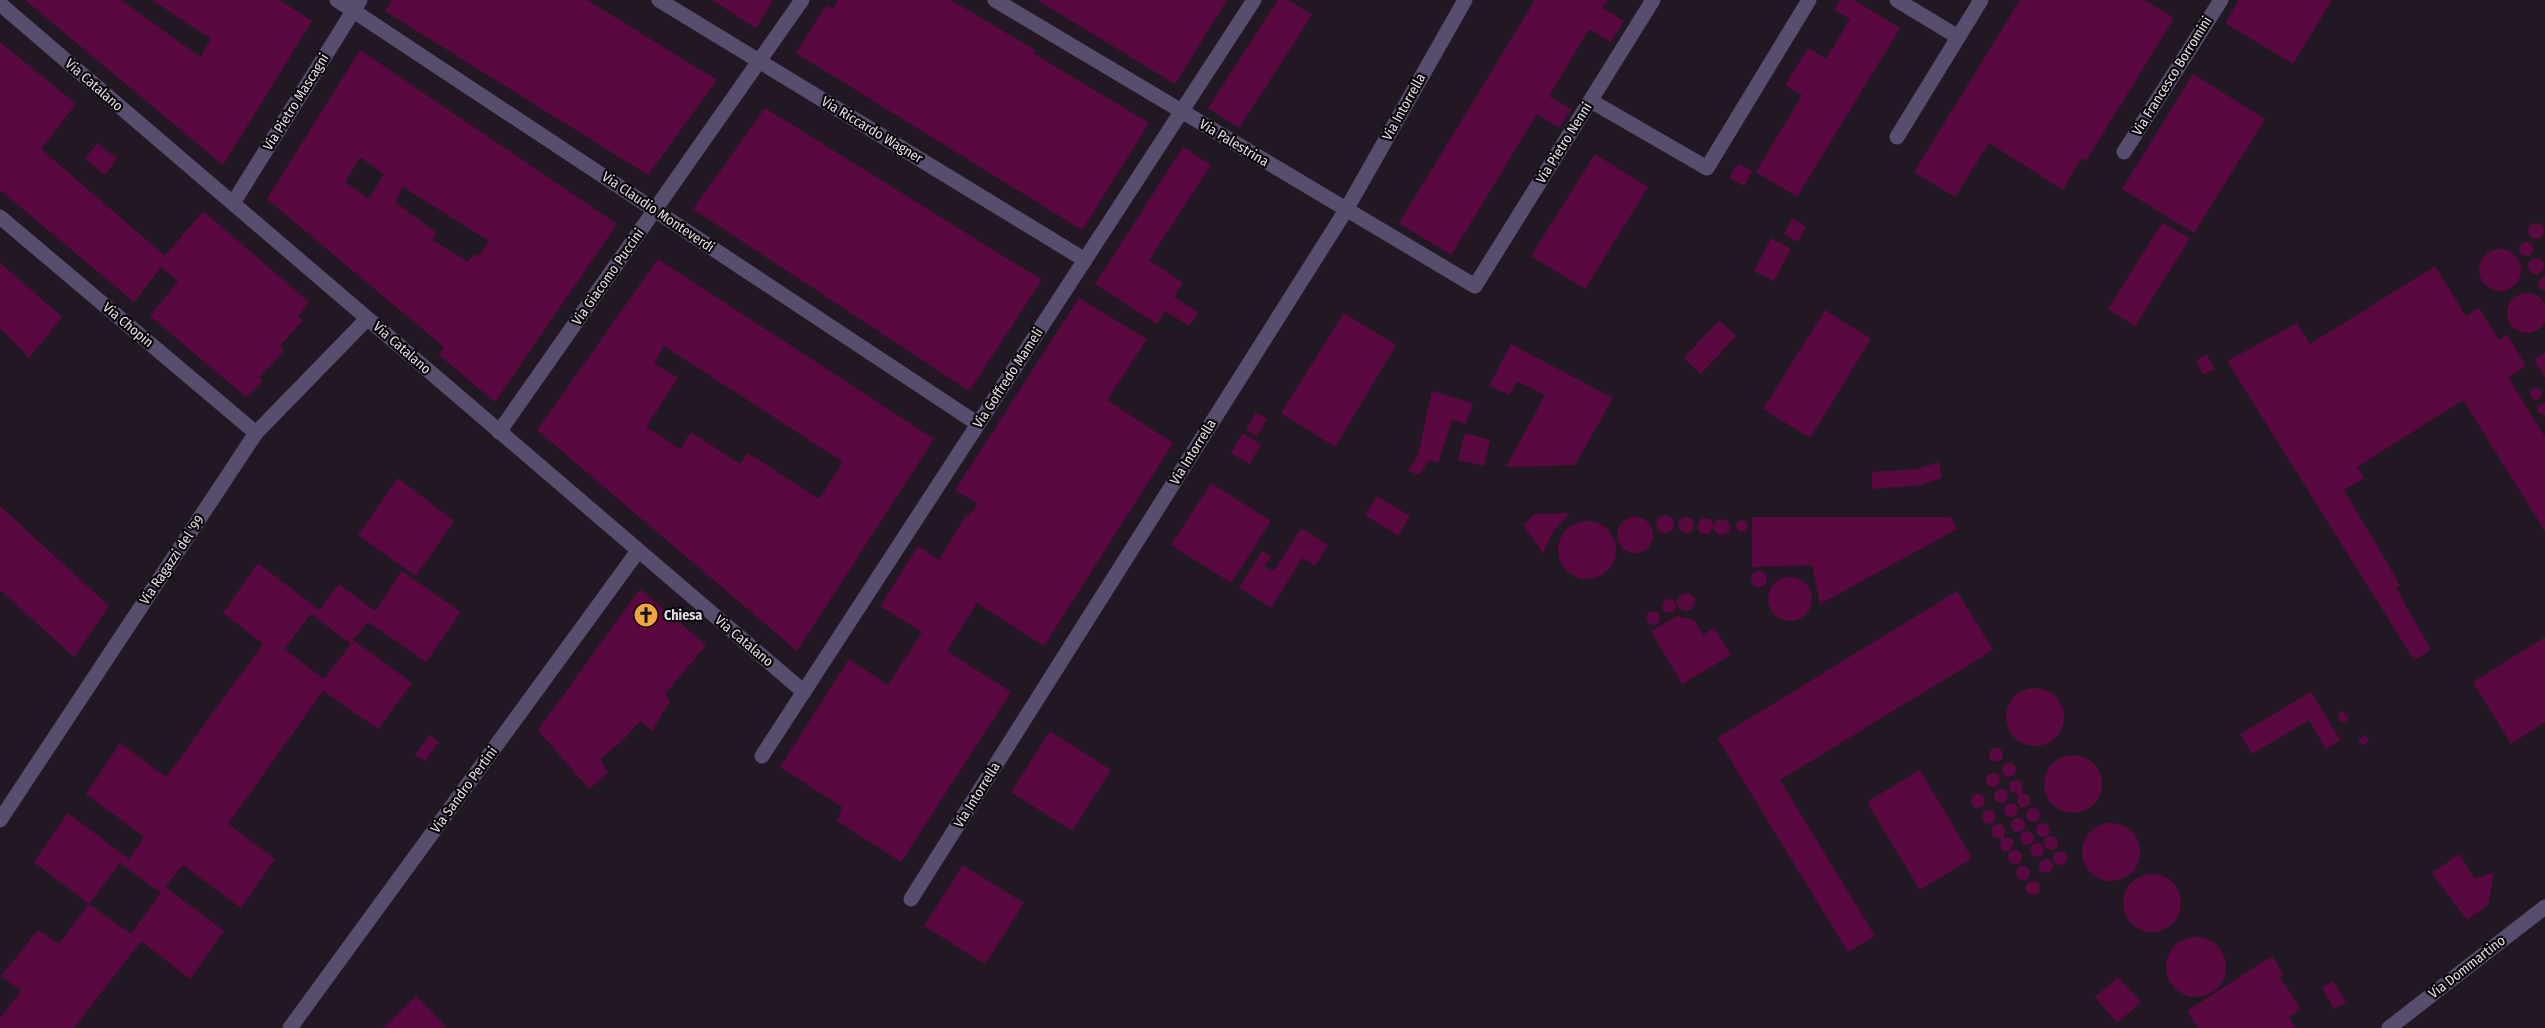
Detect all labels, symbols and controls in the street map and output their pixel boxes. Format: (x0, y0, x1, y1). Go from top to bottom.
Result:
street label: Via Francesco Borromini (2128, 13, 2216, 139)
street label: Via Pietro Mascagni (259, 50, 333, 154)
street label: Via Catalano (62, 55, 126, 115)
street label: Via Intorrella (1379, 70, 1429, 144)
street label: Via Riccardo Wagner (818, 93, 926, 167)
street label: Via Pietro Nenni (1532, 99, 1596, 187)
street label: Via Palestrina (1196, 116, 1272, 170)
street label: Via Claudio Monteverdi (599, 168, 717, 256)
street label: Via Giacomo Puccini (568, 225, 648, 329)
street label: Via Chopin (99, 299, 157, 351)
street label: Via Catalano (370, 318, 434, 378)
street label: Via Goffredo Mameli (969, 325, 1047, 431)
street label: Via Intorrella (1166, 416, 1220, 488)
street label: Via Ragazzi del '99 (136, 512, 208, 608)
church icon: Chiesa (633, 602, 659, 628)
place label: Chiesa (664, 607, 702, 624)
street label: Via Catalano (711, 612, 777, 670)
street label: Via Sandro Pertini (427, 744, 501, 836)
street label: Via Intorrella (950, 759, 1004, 831)
street label: Via Dommartino (2425, 932, 2509, 1002)

